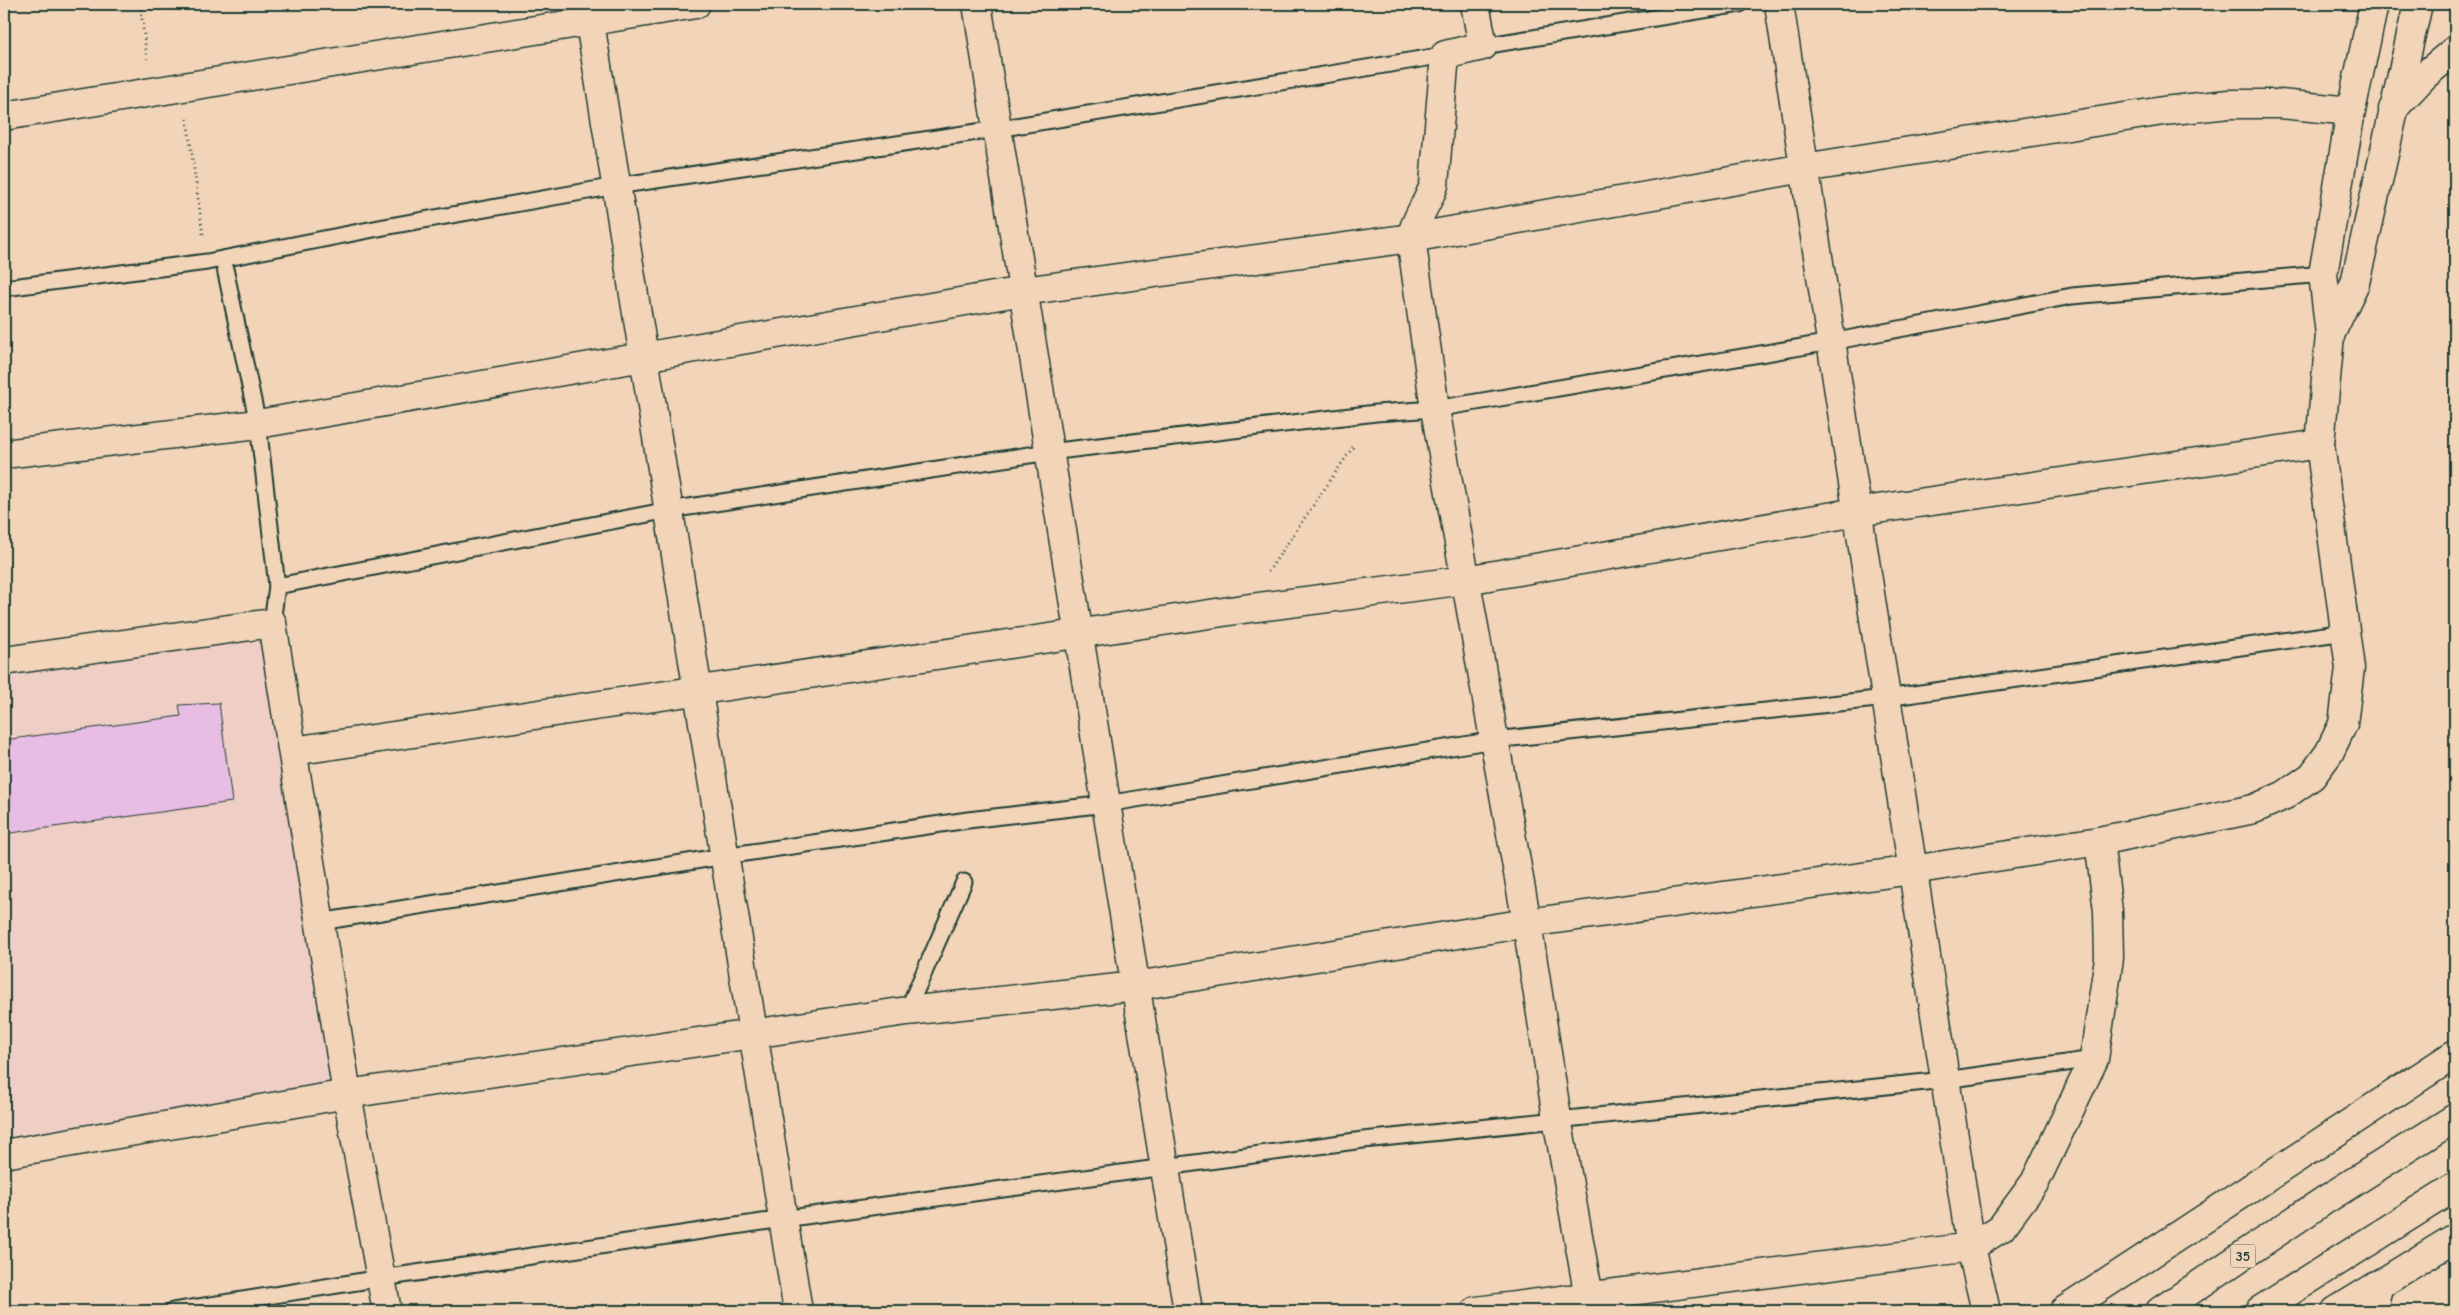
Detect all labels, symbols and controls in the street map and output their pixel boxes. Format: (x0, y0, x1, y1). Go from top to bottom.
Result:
road number: 35 (2230, 1244, 2256, 1268)

